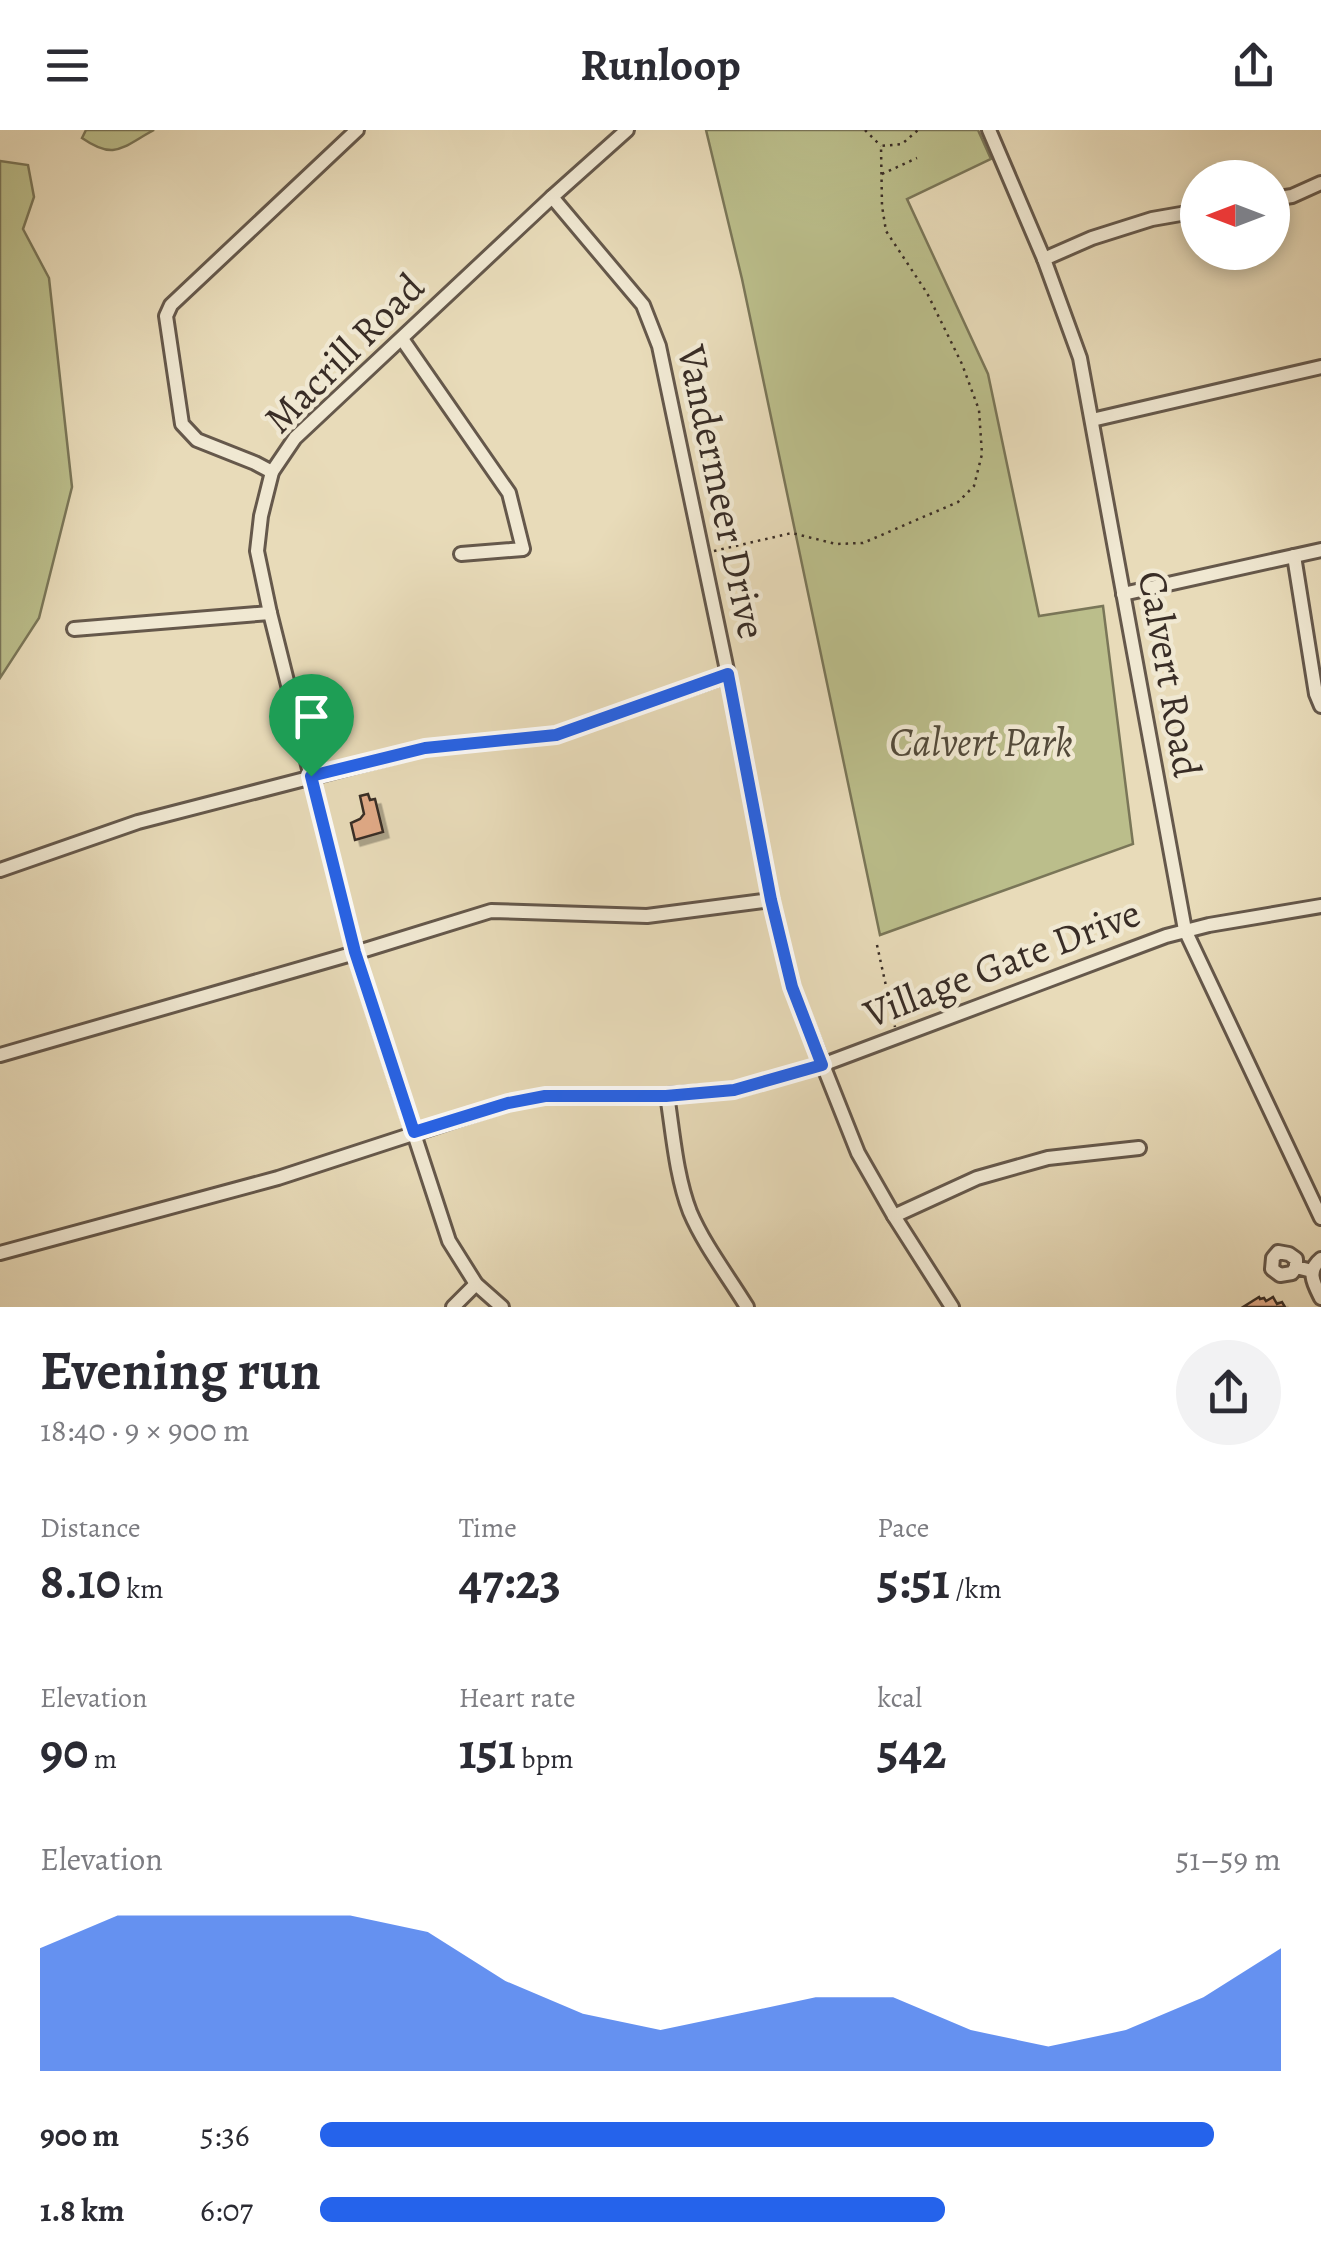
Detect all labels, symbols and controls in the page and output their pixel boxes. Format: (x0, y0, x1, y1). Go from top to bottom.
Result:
text: Runloop (580, 34, 741, 96)
icon: menu (40, 38, 95, 93)
icon: share (1226, 38, 1281, 93)
north arrow (1180, 160, 1290, 270)
map controls (1180, 160, 1290, 270)
street label: Macrill Road (252, 260, 437, 445)
street label: Vandermeer Drive (664, 339, 780, 644)
street label: Calvert Road (1125, 567, 1215, 782)
pin (269, 674, 354, 777)
icon: arrive (284, 689, 339, 744)
park label: Calvert Park (889, 715, 1073, 770)
street label: Village Gate Drive (855, 885, 1148, 1041)
text: Evening run (40, 1333, 321, 1408)
button: share (1176, 1340, 1281, 1445)
text: 18:40 · 9 × 900 m (40, 1408, 250, 1452)
text: Distance (40, 1509, 140, 1547)
text: Time (459, 1509, 517, 1547)
text: Pace (877, 1509, 929, 1547)
text: 8.10 (40, 1547, 121, 1615)
text: 47:23 (459, 1547, 561, 1615)
text: 5:51 (877, 1547, 950, 1615)
text: km (121, 1570, 164, 1608)
text: /km (950, 1570, 1002, 1608)
text: Elevation (40, 1679, 147, 1717)
text: Heart rate (459, 1679, 576, 1717)
text: kcal (877, 1679, 922, 1717)
text: 90 (40, 1717, 88, 1785)
text: 151 (459, 1717, 516, 1785)
text: 542 (877, 1717, 946, 1785)
text: m (88, 1740, 117, 1778)
text: bpm (516, 1740, 574, 1778)
text: Elevation (40, 1837, 163, 1881)
text: 51–59 m (1176, 1837, 1281, 1881)
text: 900 m (40, 2113, 119, 2157)
text: 5:36 (200, 2113, 249, 2157)
text: 1.8 km (40, 2188, 125, 2232)
text: 6:07 (200, 2188, 253, 2232)

